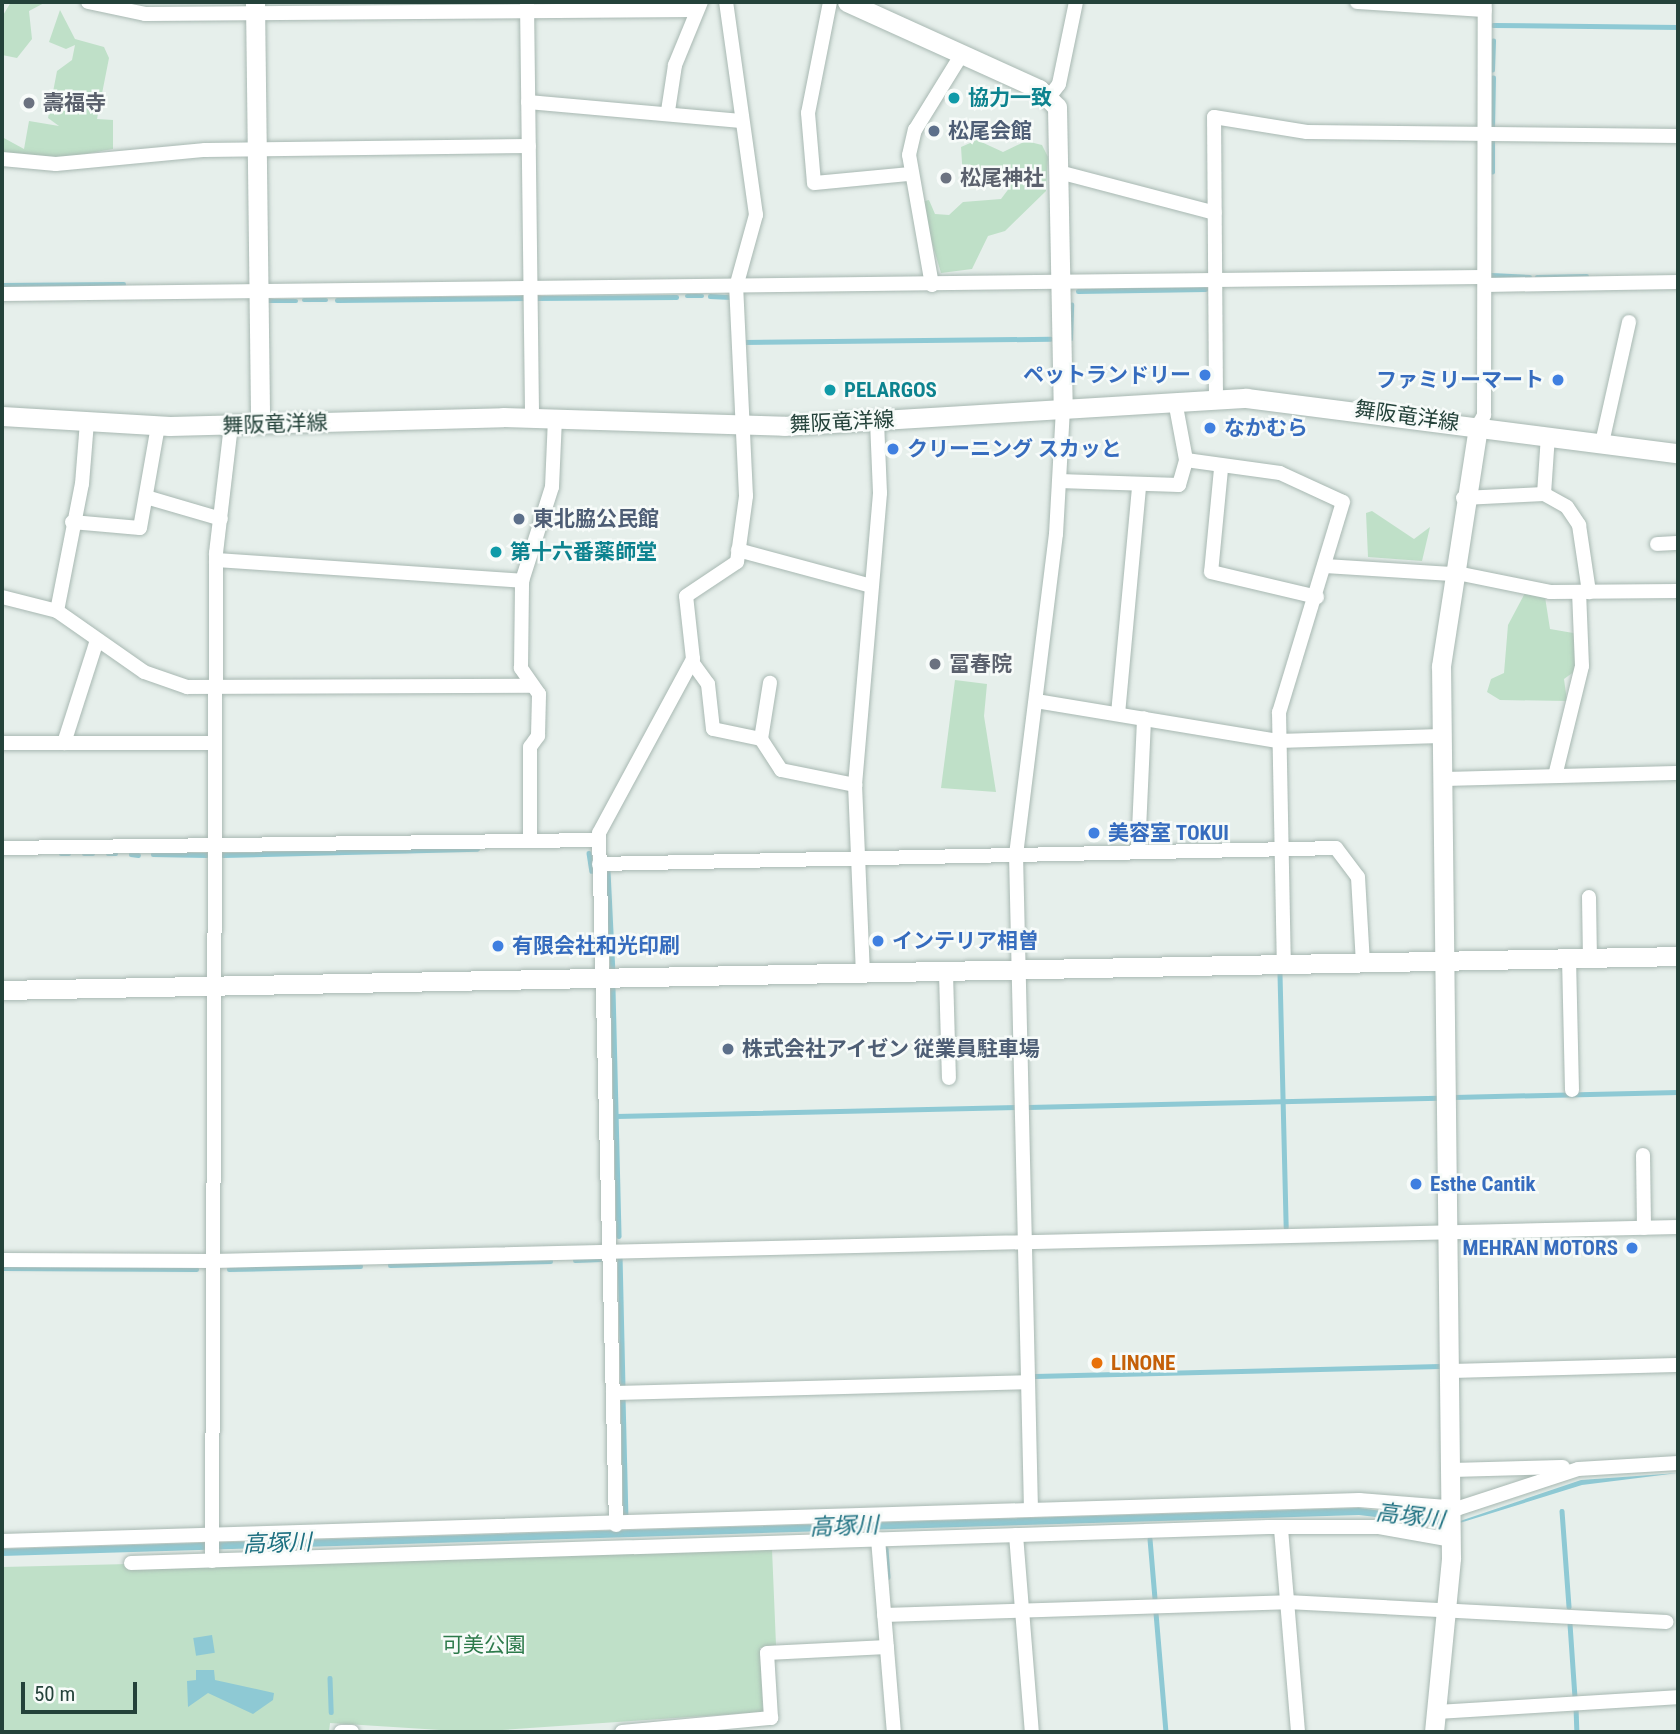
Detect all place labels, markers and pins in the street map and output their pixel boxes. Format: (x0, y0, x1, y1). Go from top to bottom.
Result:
place label: 協力一致 (968, 85, 1052, 111)
place label: 壽福寺 (43, 90, 106, 116)
marker: 協力一致 (946, 90, 962, 106)
marker: 壽福寺 (21, 95, 37, 111)
place label: 松尾会館 (948, 118, 1032, 144)
marker: 松尾会館 (926, 123, 942, 139)
place label: 松尾神社 (960, 165, 1044, 191)
marker: 松尾神社 (938, 170, 954, 186)
place label: ペットランドリー (1023, 362, 1191, 388)
marker: ペットランドリー (1197, 367, 1213, 383)
place label: ファミリーマート (1376, 367, 1544, 393)
marker: ファミリーマート (1550, 372, 1566, 388)
place label: PELARGOS (844, 377, 937, 403)
marker: PELARGOS (822, 382, 838, 398)
place label: なかむら (1224, 415, 1308, 441)
marker: なかむら (1202, 420, 1218, 436)
place label: クリーニング スカッと (907, 436, 1122, 462)
marker: クリーニング スカッと (885, 441, 901, 457)
place label: 東北脇公民館 (533, 506, 659, 532)
marker: 東北脇公民館 (511, 511, 527, 527)
place label: 第十六番薬師堂 (510, 539, 657, 565)
marker: 第十六番薬師堂 (488, 544, 504, 560)
place label: 冨春院 (949, 651, 1012, 677)
marker: 冨春院 (927, 656, 943, 672)
place label: 美容室 TOKUI (1108, 820, 1229, 846)
marker: 美容室 TOKUI (1086, 825, 1102, 841)
place label: インテリア相曽 (892, 928, 1039, 954)
place label: 有限会社和光印刷 (512, 933, 680, 959)
marker: インテリア相曽 (870, 933, 886, 949)
marker: 有限会社和光印刷 (490, 938, 506, 954)
place label: 株式会社アイゼン 従業員駐車場 (742, 1036, 1041, 1062)
marker: 株式会社アイゼン 従業員駐車場 (720, 1041, 736, 1057)
place label: Esthe Cantik (1430, 1171, 1535, 1197)
marker: Esthe Cantik (1408, 1176, 1424, 1192)
place label: MEHRAN MOTORS (1463, 1235, 1618, 1261)
marker: MEHRAN MOTORS (1624, 1240, 1640, 1256)
place label: LINONE (1111, 1350, 1175, 1376)
marker: LINONE (1089, 1355, 1105, 1371)

